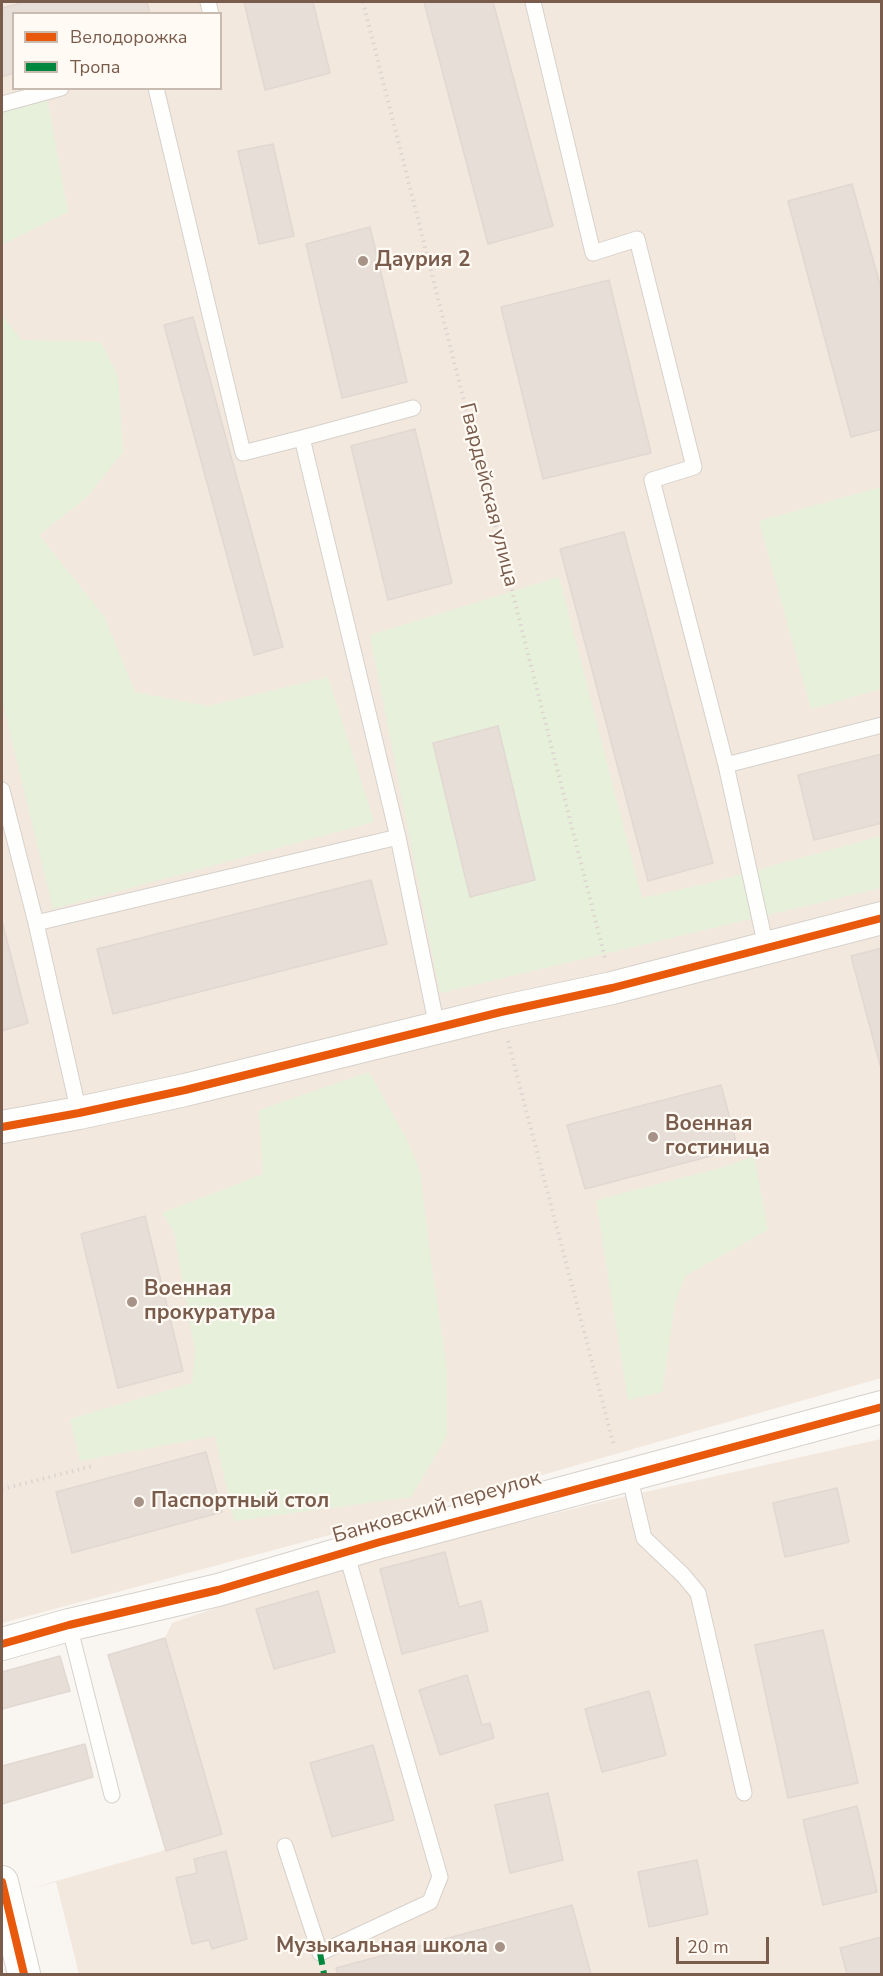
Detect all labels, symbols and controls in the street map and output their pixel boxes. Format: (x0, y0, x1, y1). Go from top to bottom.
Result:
legend (12, 12, 222, 90)
text: Велодорожка (70, 25, 187, 49)
text: Тропа (70, 55, 121, 79)
place label: Даурия 2 (375, 248, 471, 274)
marker: Даурия 2 (356, 254, 370, 268)
street label: Гвардейская улица (453, 400, 523, 590)
place label: Военная гостиница (665, 1112, 770, 1162)
marker: Военная гостиница (646, 1130, 660, 1144)
place label: Военная прокуратура (144, 1277, 276, 1327)
marker: Военная прокуратура (125, 1295, 139, 1309)
street label: Банковский переулок (330, 1466, 544, 1550)
place label: Паспортный стол (151, 1489, 329, 1515)
marker: Паспортный стол (132, 1495, 146, 1509)
scale bar (679, 1925, 772, 1963)
place label: Музыкальная школа (276, 1934, 488, 1960)
text: 20 m (687, 1935, 729, 1959)
marker: Музыкальная школа (493, 1940, 507, 1954)

